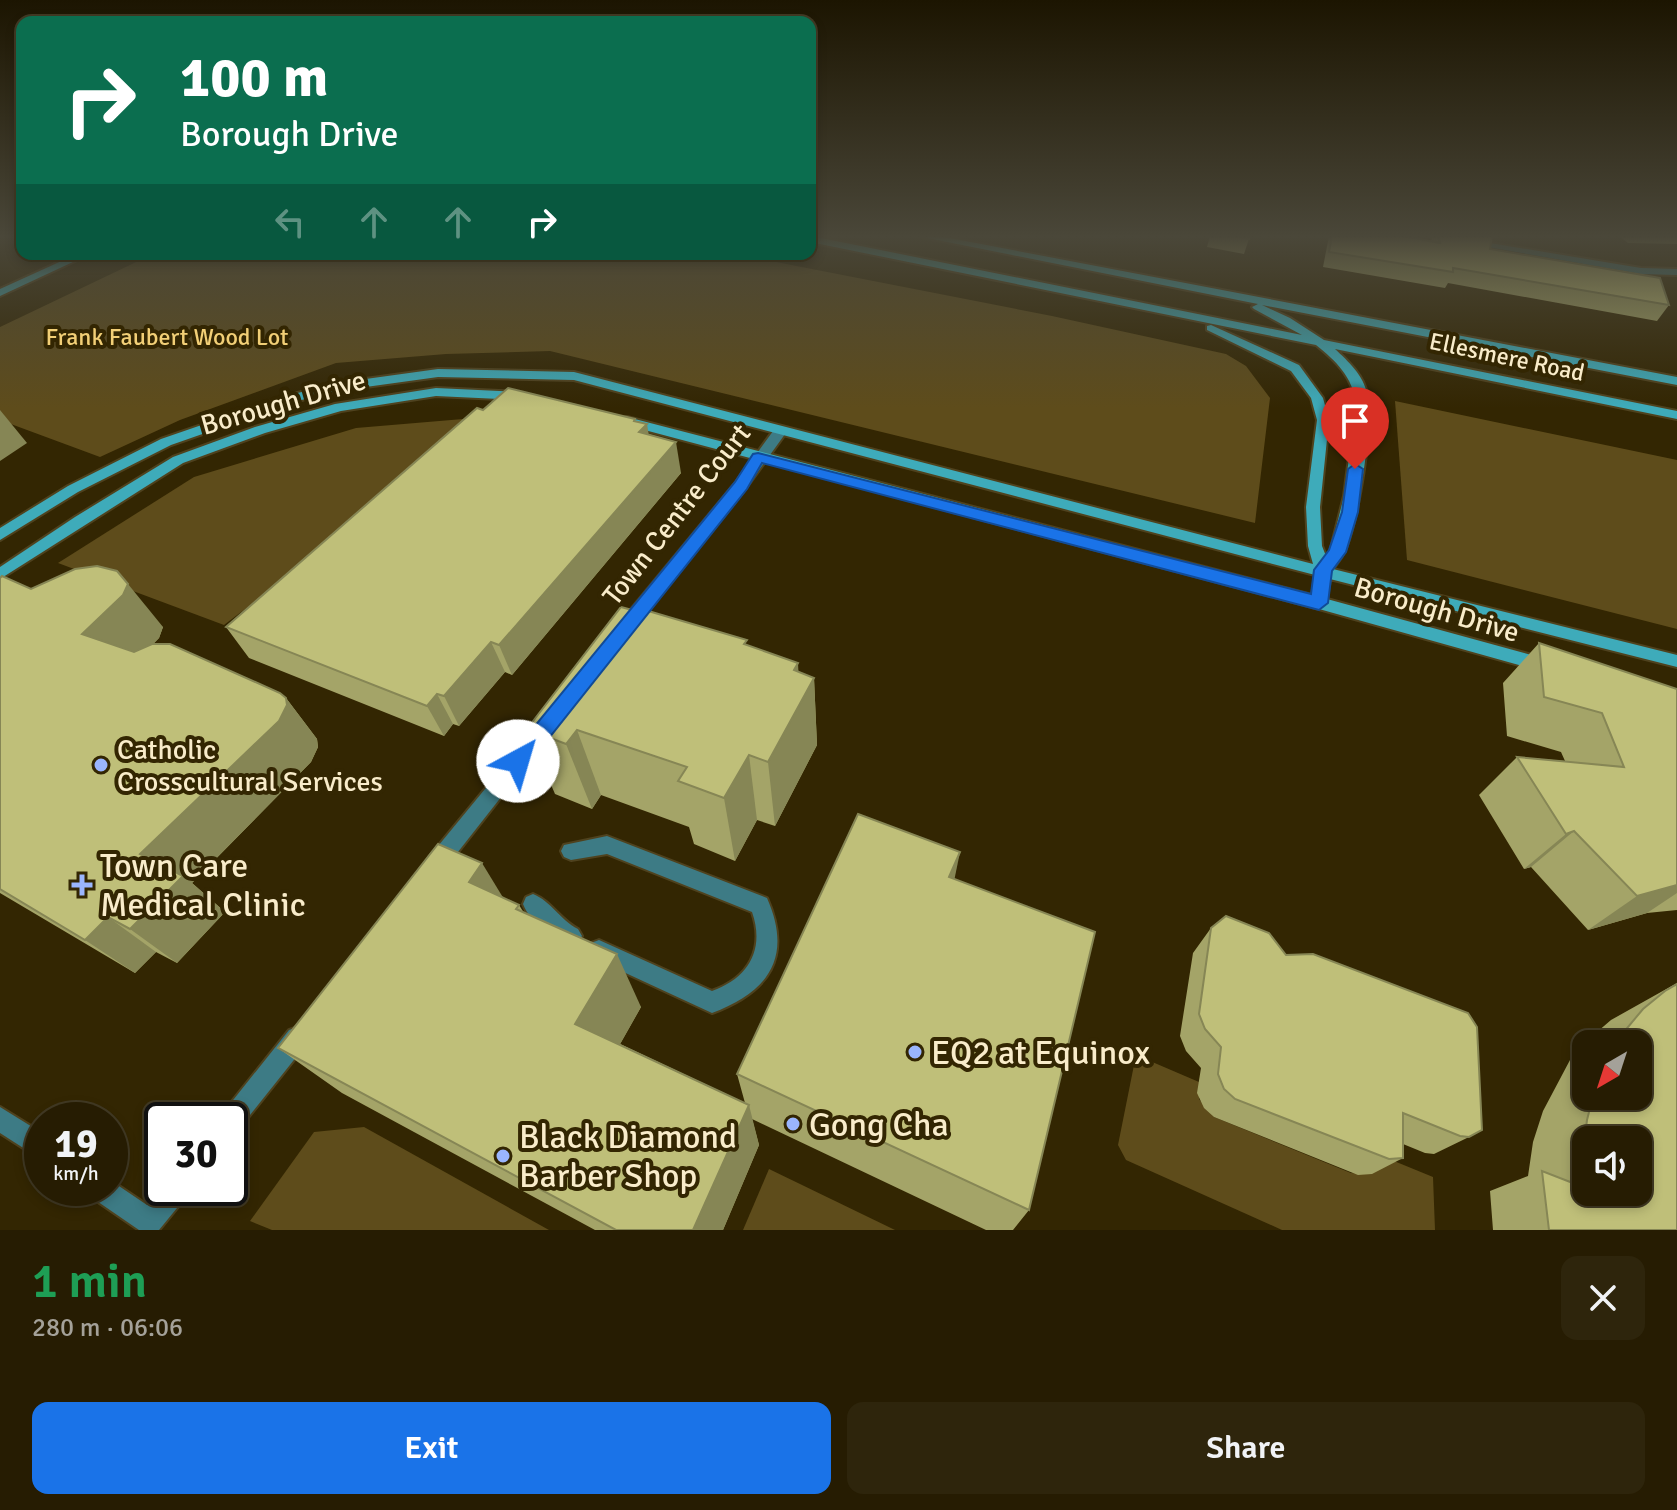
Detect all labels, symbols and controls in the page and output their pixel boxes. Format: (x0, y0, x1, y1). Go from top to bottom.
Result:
text: 100 m (180, 43, 328, 112)
icon: right (48, 48, 152, 152)
text: Borough Drive (180, 112, 399, 157)
icon: left (268, 200, 312, 244)
icon: ahead (352, 200, 396, 244)
icon: ahead (436, 200, 480, 244)
icon: right (520, 200, 564, 244)
park label: Frank Faubert Wood Lot (46, 322, 288, 352)
street label: Ellesmere Road (1427, 326, 1587, 388)
street label: Borough Drive (197, 363, 370, 443)
pin (1321, 387, 1389, 469)
icon: arrive (1333, 399, 1377, 443)
street label: Town Centre Court (596, 417, 758, 612)
street label: Borough Drive (1350, 570, 1523, 650)
position arrow (476, 719, 560, 803)
place label: Catholic Crosscultural Services (117, 733, 383, 799)
marker: Catholic Crosscultural Services (92, 756, 110, 774)
place label: Town Care Medical Clinic (100, 845, 306, 926)
marker: Town Care Medical Clinic (71, 874, 93, 896)
north arrow (1572, 1030, 1652, 1110)
map controls (1572, 1030, 1652, 1206)
place label: EQ2 at Equinox (931, 1032, 1150, 1074)
marker: EQ2 at Equinox (906, 1043, 924, 1061)
speed limit sign: 30 (144, 1102, 248, 1206)
place label: Gong Cha (809, 1104, 949, 1146)
marker: Gong Cha (784, 1115, 802, 1133)
place label: Black Diamond Barber Shop (519, 1116, 737, 1197)
text: 19 (54, 1119, 98, 1169)
button: sound (1572, 1126, 1652, 1206)
marker: Black Diamond Barber Shop (494, 1147, 512, 1165)
text: km/h (53, 1161, 99, 1186)
text: 1 min (32, 1252, 147, 1311)
button: close (1561, 1256, 1645, 1340)
text: 280 m · 06:06 (32, 1312, 183, 1344)
button: Exit (32, 1402, 831, 1494)
button: Share (847, 1402, 1645, 1494)

